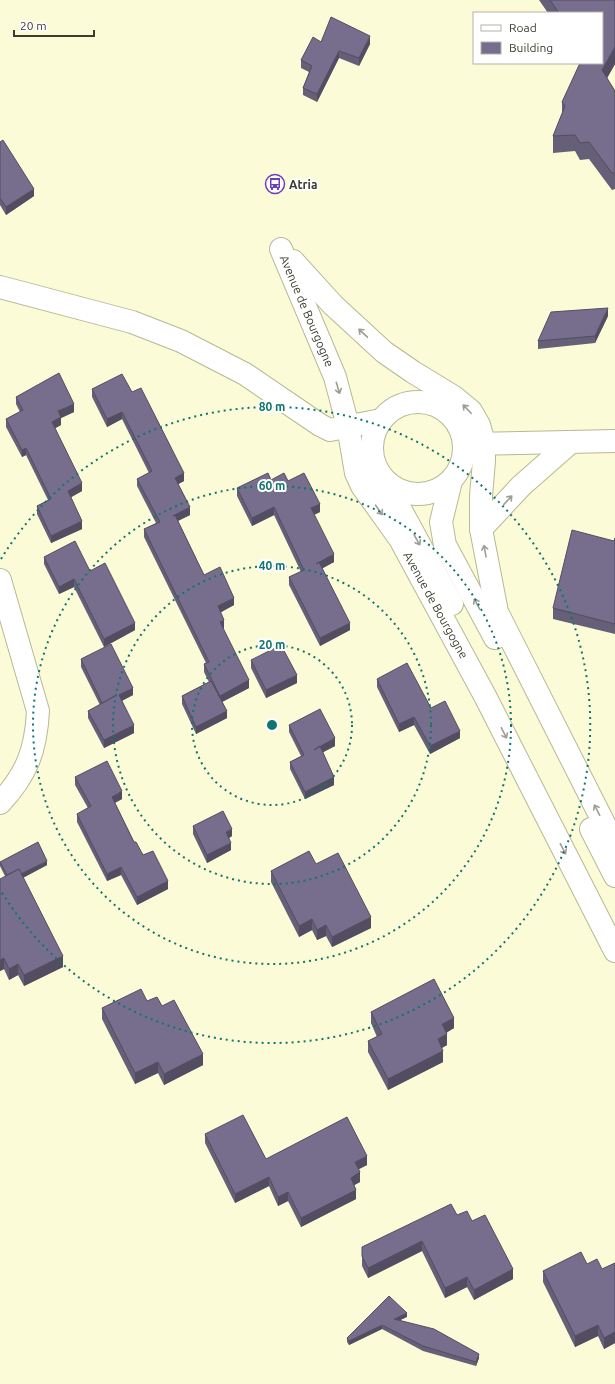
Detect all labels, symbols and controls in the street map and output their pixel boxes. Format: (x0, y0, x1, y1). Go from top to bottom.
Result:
scale bar (14, 12, 94, 38)
legend (473, 12, 603, 64)
text: 20 m (20, 19, 47, 32)
text: Road (509, 21, 537, 34)
text: Building (509, 41, 553, 54)
bus stop icon: Atria (264, 173, 286, 195)
place label: Atria (289, 178, 317, 191)
street label: Avenue de Bourgogne (278, 253, 336, 369)
one-way arrow (358, 328, 368, 338)
one-way arrow (335, 382, 342, 395)
text: 80 m (259, 400, 285, 413)
one-way arrow (463, 404, 472, 414)
text: 60 m (259, 479, 285, 492)
one-way arrow (503, 495, 513, 505)
one-way arrow (375, 504, 383, 515)
one-way arrow (414, 533, 422, 545)
one-way arrow (481, 545, 489, 558)
street label: Avenue de Bourgogne (401, 549, 471, 661)
text: 40 m (259, 559, 285, 572)
one-way arrow (473, 599, 480, 611)
text: 20 m (259, 638, 285, 651)
centre of rings (265, 718, 279, 732)
one-way arrow (501, 727, 508, 739)
one-way arrow (593, 804, 600, 816)
one-way arrow (560, 842, 567, 854)

